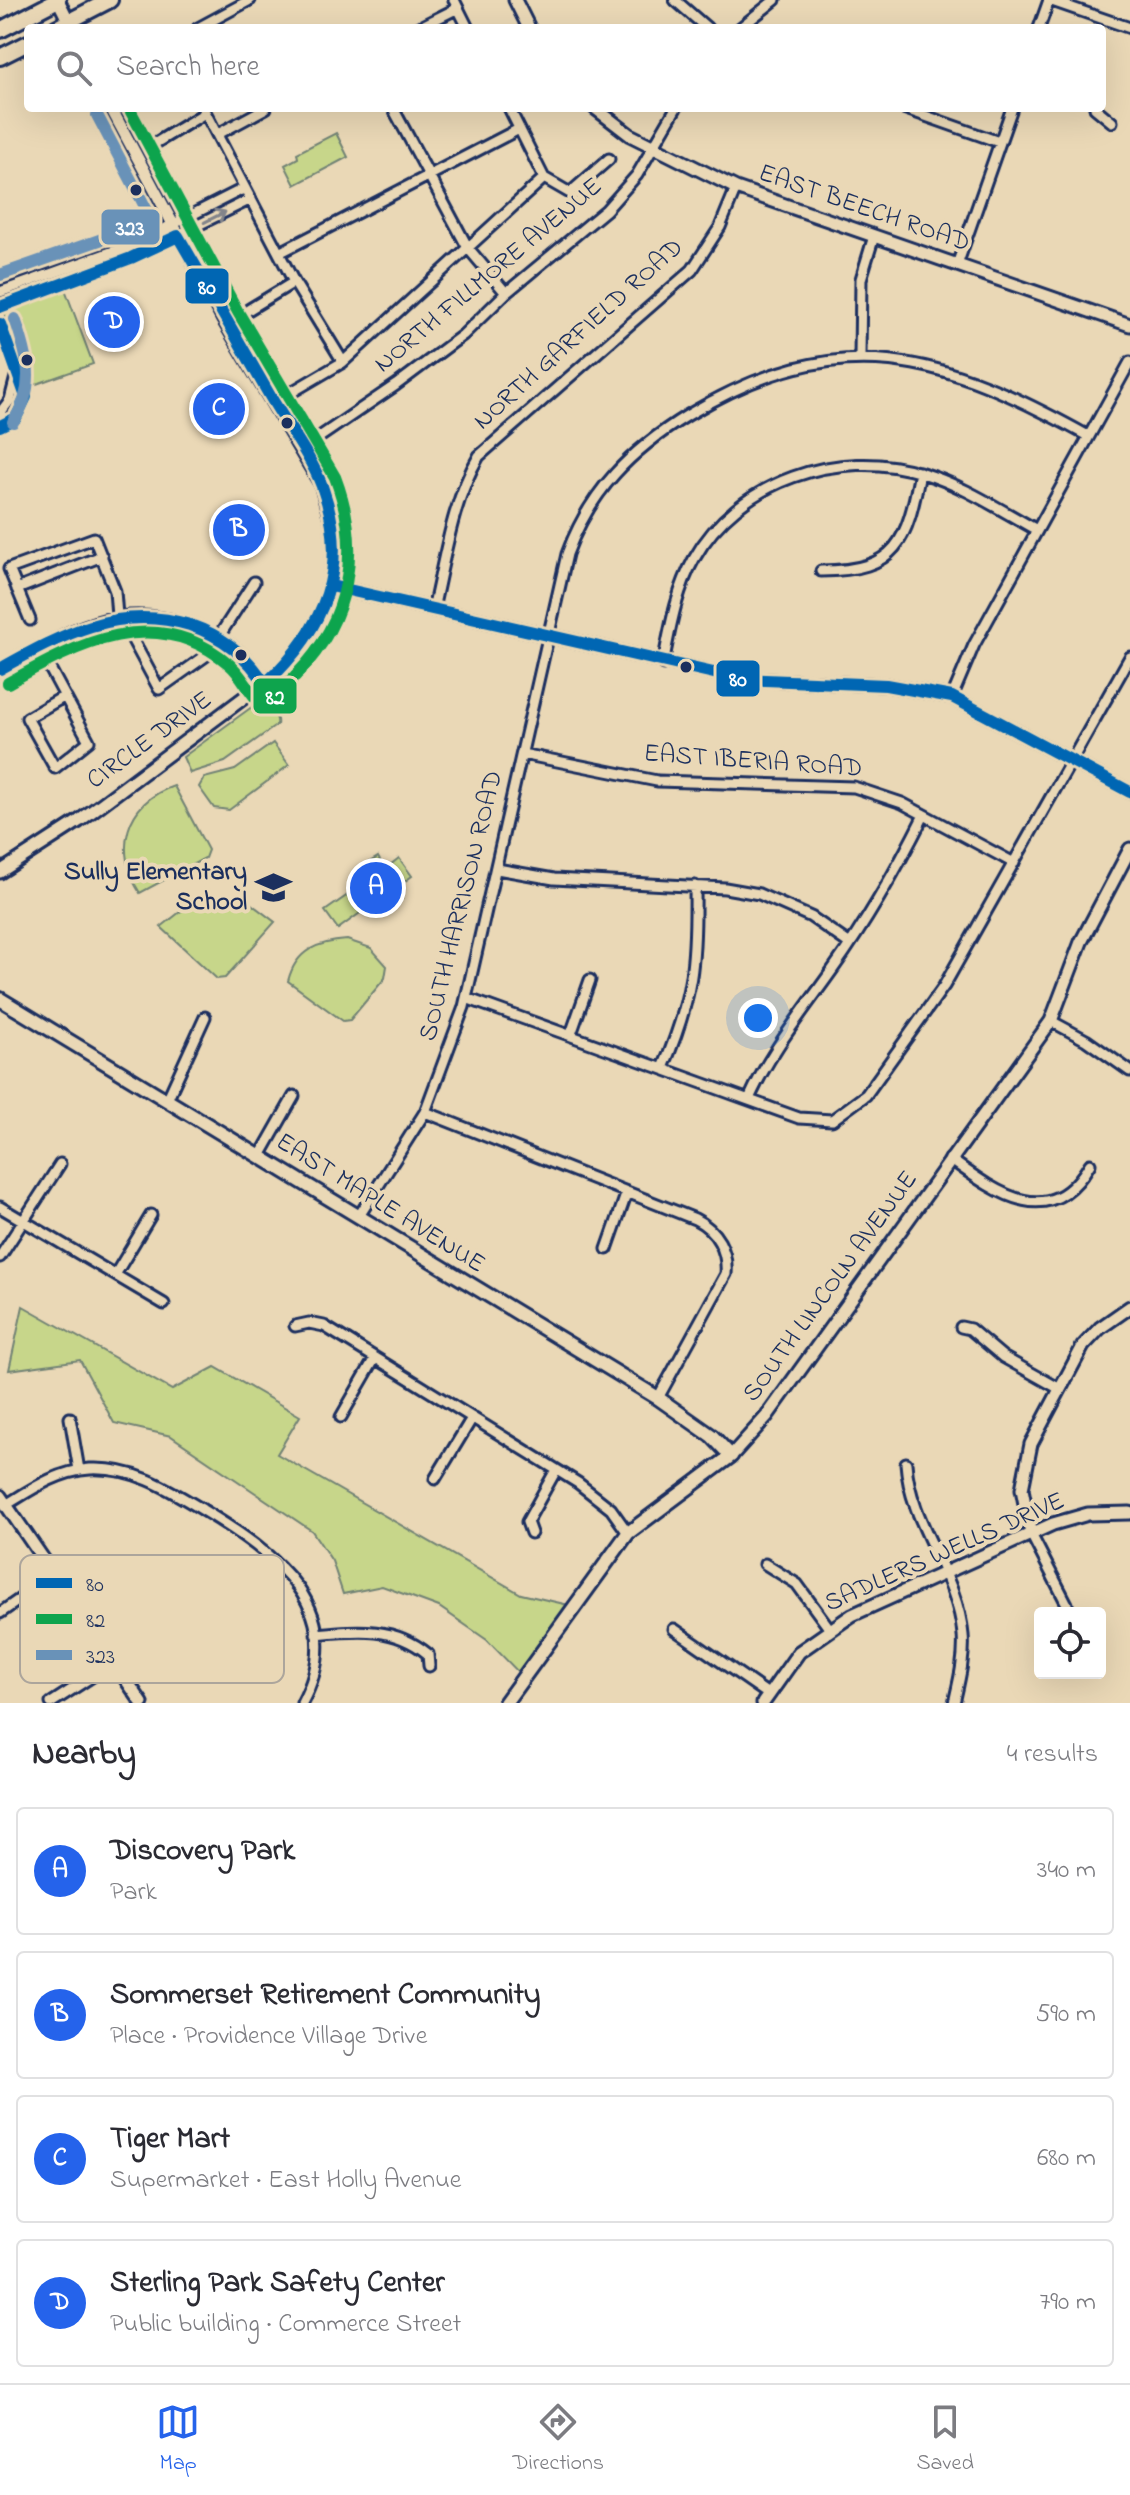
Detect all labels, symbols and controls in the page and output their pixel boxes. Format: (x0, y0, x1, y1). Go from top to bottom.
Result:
search box (24, 24, 1106, 112)
icon: search (52, 46, 96, 90)
text: Search here (116, 46, 260, 90)
street label: EAST BEECH ROAD (753, 155, 975, 263)
street label: NORTH FILLMORE AVENUE (367, 169, 611, 383)
unlabelled marker (128, 182, 144, 198)
line badge: 323 (100, 208, 161, 246)
one-way arrow (202, 209, 226, 225)
text: 323 (114, 214, 145, 246)
street label: NORTH GARFIELD ROAD (465, 230, 693, 440)
line badge: 80 (184, 267, 230, 305)
text: 80 (197, 273, 216, 305)
pin: D (88, 292, 140, 352)
unlabelled marker (19, 352, 35, 368)
pin: C (193, 379, 245, 439)
unlabelled marker (279, 415, 295, 431)
pin: B (213, 500, 265, 560)
unlabelled marker (233, 647, 249, 663)
unlabelled marker (678, 659, 694, 675)
line badge: 80 (715, 659, 761, 698)
text: 80 (728, 665, 747, 697)
line badge: 82 (252, 677, 298, 715)
street label: CIRCLE DRIVE (79, 682, 221, 800)
text: 82 (264, 683, 285, 715)
street label: EAST IBERIA ROAD (642, 735, 864, 789)
street label: SOUTH HARRISON ROAD (410, 767, 514, 1045)
place label: Sully Elementary School (64, 854, 247, 922)
pin: A (350, 858, 402, 918)
school or university icon: Sully Elementary School (254, 869, 292, 907)
your location (738, 998, 778, 1038)
street label: EAST MAPLE AVENUE (268, 1124, 492, 1284)
street label: SOUTH LINCOLN AVENUE (734, 1163, 928, 1411)
street label: SADLERS WELLS DRIVE (819, 1483, 1071, 1623)
legend (20, 1555, 284, 1683)
text: 80 (86, 1570, 104, 1602)
text: 82 (86, 1606, 105, 1638)
map controls (1034, 1607, 1106, 1679)
button: locate (1034, 1607, 1106, 1679)
text: 323 (86, 1642, 115, 1674)
text: Nearby (32, 1730, 136, 1780)
text: 4 results (1007, 1736, 1098, 1774)
text: Discovery Park (110, 1830, 295, 1874)
text: A (52, 1852, 68, 1890)
text: 340 m (1037, 1852, 1096, 1890)
text: Park (110, 1874, 157, 1912)
text: Sommerset Retirement Community (110, 1974, 540, 2018)
text: B (51, 1996, 69, 2034)
text: 590 m (1035, 1996, 1096, 2034)
text: Place · Providence Village Drive (110, 2018, 427, 2056)
text: Tiger Mart (110, 2118, 230, 2162)
text: C (53, 2140, 67, 2178)
text: 680 m (1037, 2140, 1096, 2178)
text: Supermarket · East Holly Avenue (110, 2162, 461, 2200)
text: Sterling Park Safety Center (110, 2262, 445, 2306)
text: D (50, 2284, 70, 2322)
text: 790 m (1040, 2284, 1096, 2322)
text: Public building · Commerce Street (110, 2306, 461, 2344)
tab: Map (156, 2400, 200, 2480)
tab: Directions (513, 2400, 604, 2480)
tab: Saved (916, 2400, 974, 2480)

